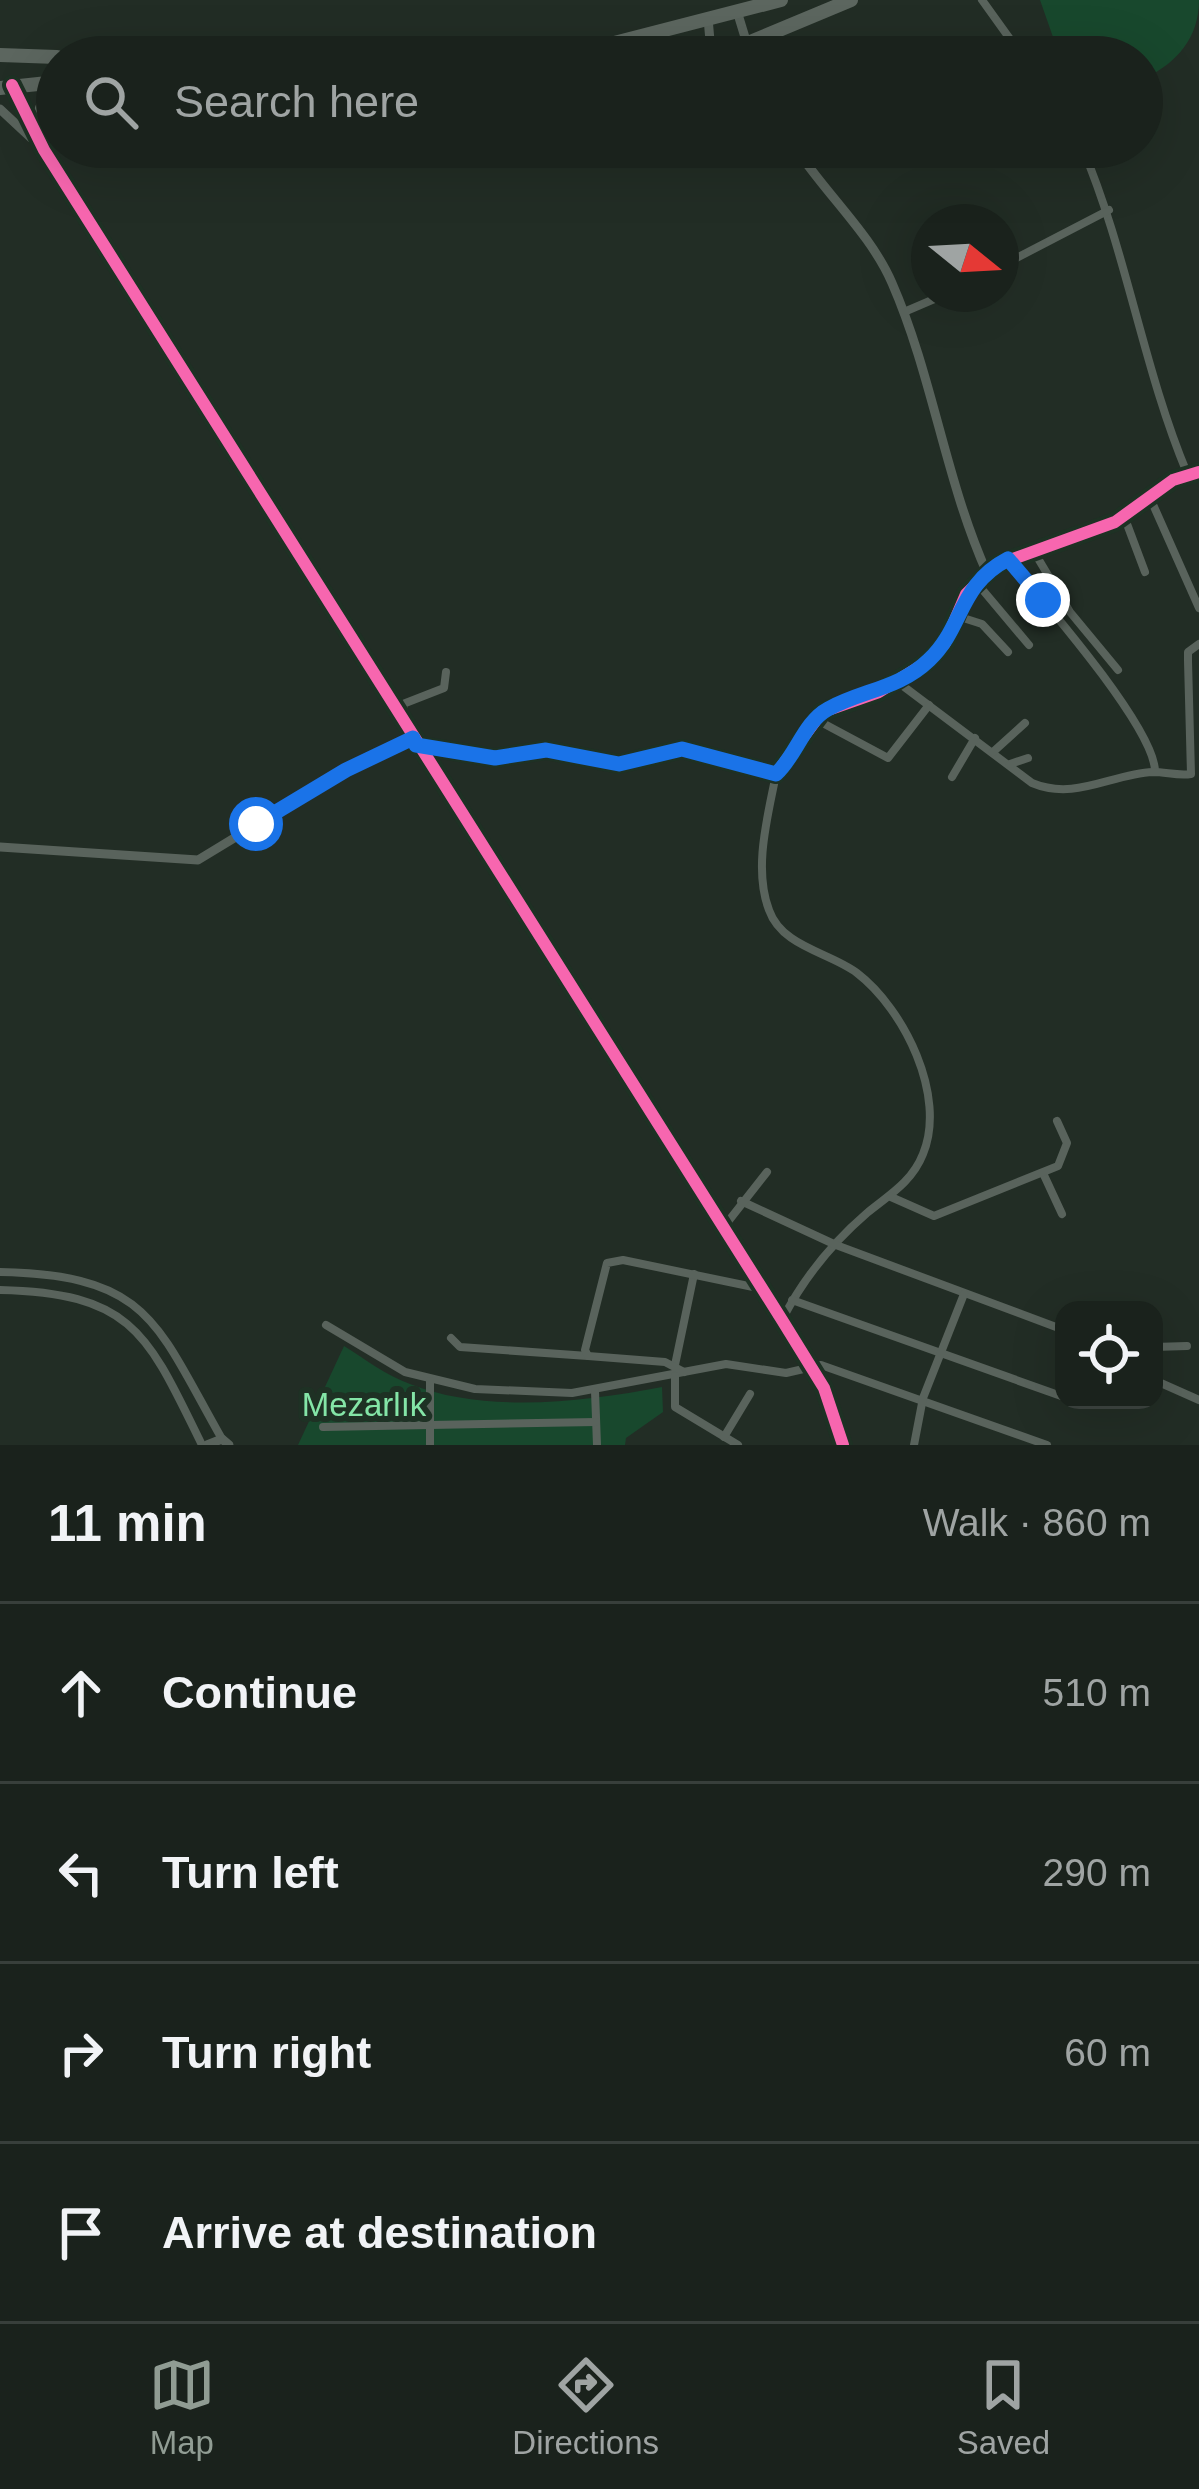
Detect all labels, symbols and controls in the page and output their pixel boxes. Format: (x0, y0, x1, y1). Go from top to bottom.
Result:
search box (36, 36, 1163, 168)
icon: search (78, 69, 144, 135)
text: Search here (174, 76, 419, 127)
north arrow (911, 204, 1019, 312)
route end (1016, 573, 1070, 627)
route start (229, 797, 283, 851)
map controls (1055, 1301, 1163, 1409)
button: locate (1055, 1301, 1163, 1409)
park label: Mezarlık (302, 1386, 427, 1423)
text: 11 min (48, 1495, 207, 1552)
text: Walk · 860 m (923, 1501, 1151, 1544)
icon: ahead (48, 1660, 114, 1726)
text: Continue (162, 1667, 357, 1718)
text: 510 m (1043, 1671, 1151, 1714)
icon: left (48, 1840, 114, 1906)
text: Turn left (162, 1847, 339, 1898)
text: 290 m (1043, 1851, 1151, 1894)
icon: right (48, 2020, 114, 2086)
text: Turn right (162, 2027, 371, 2078)
text: 60 m (1064, 2031, 1151, 2074)
icon: arrive (48, 2200, 114, 2266)
text: Arrive at destination (162, 2207, 597, 2258)
tab: Map (149, 2352, 215, 2462)
tab: Directions (512, 2352, 659, 2462)
tab: Saved (957, 2352, 1050, 2462)

